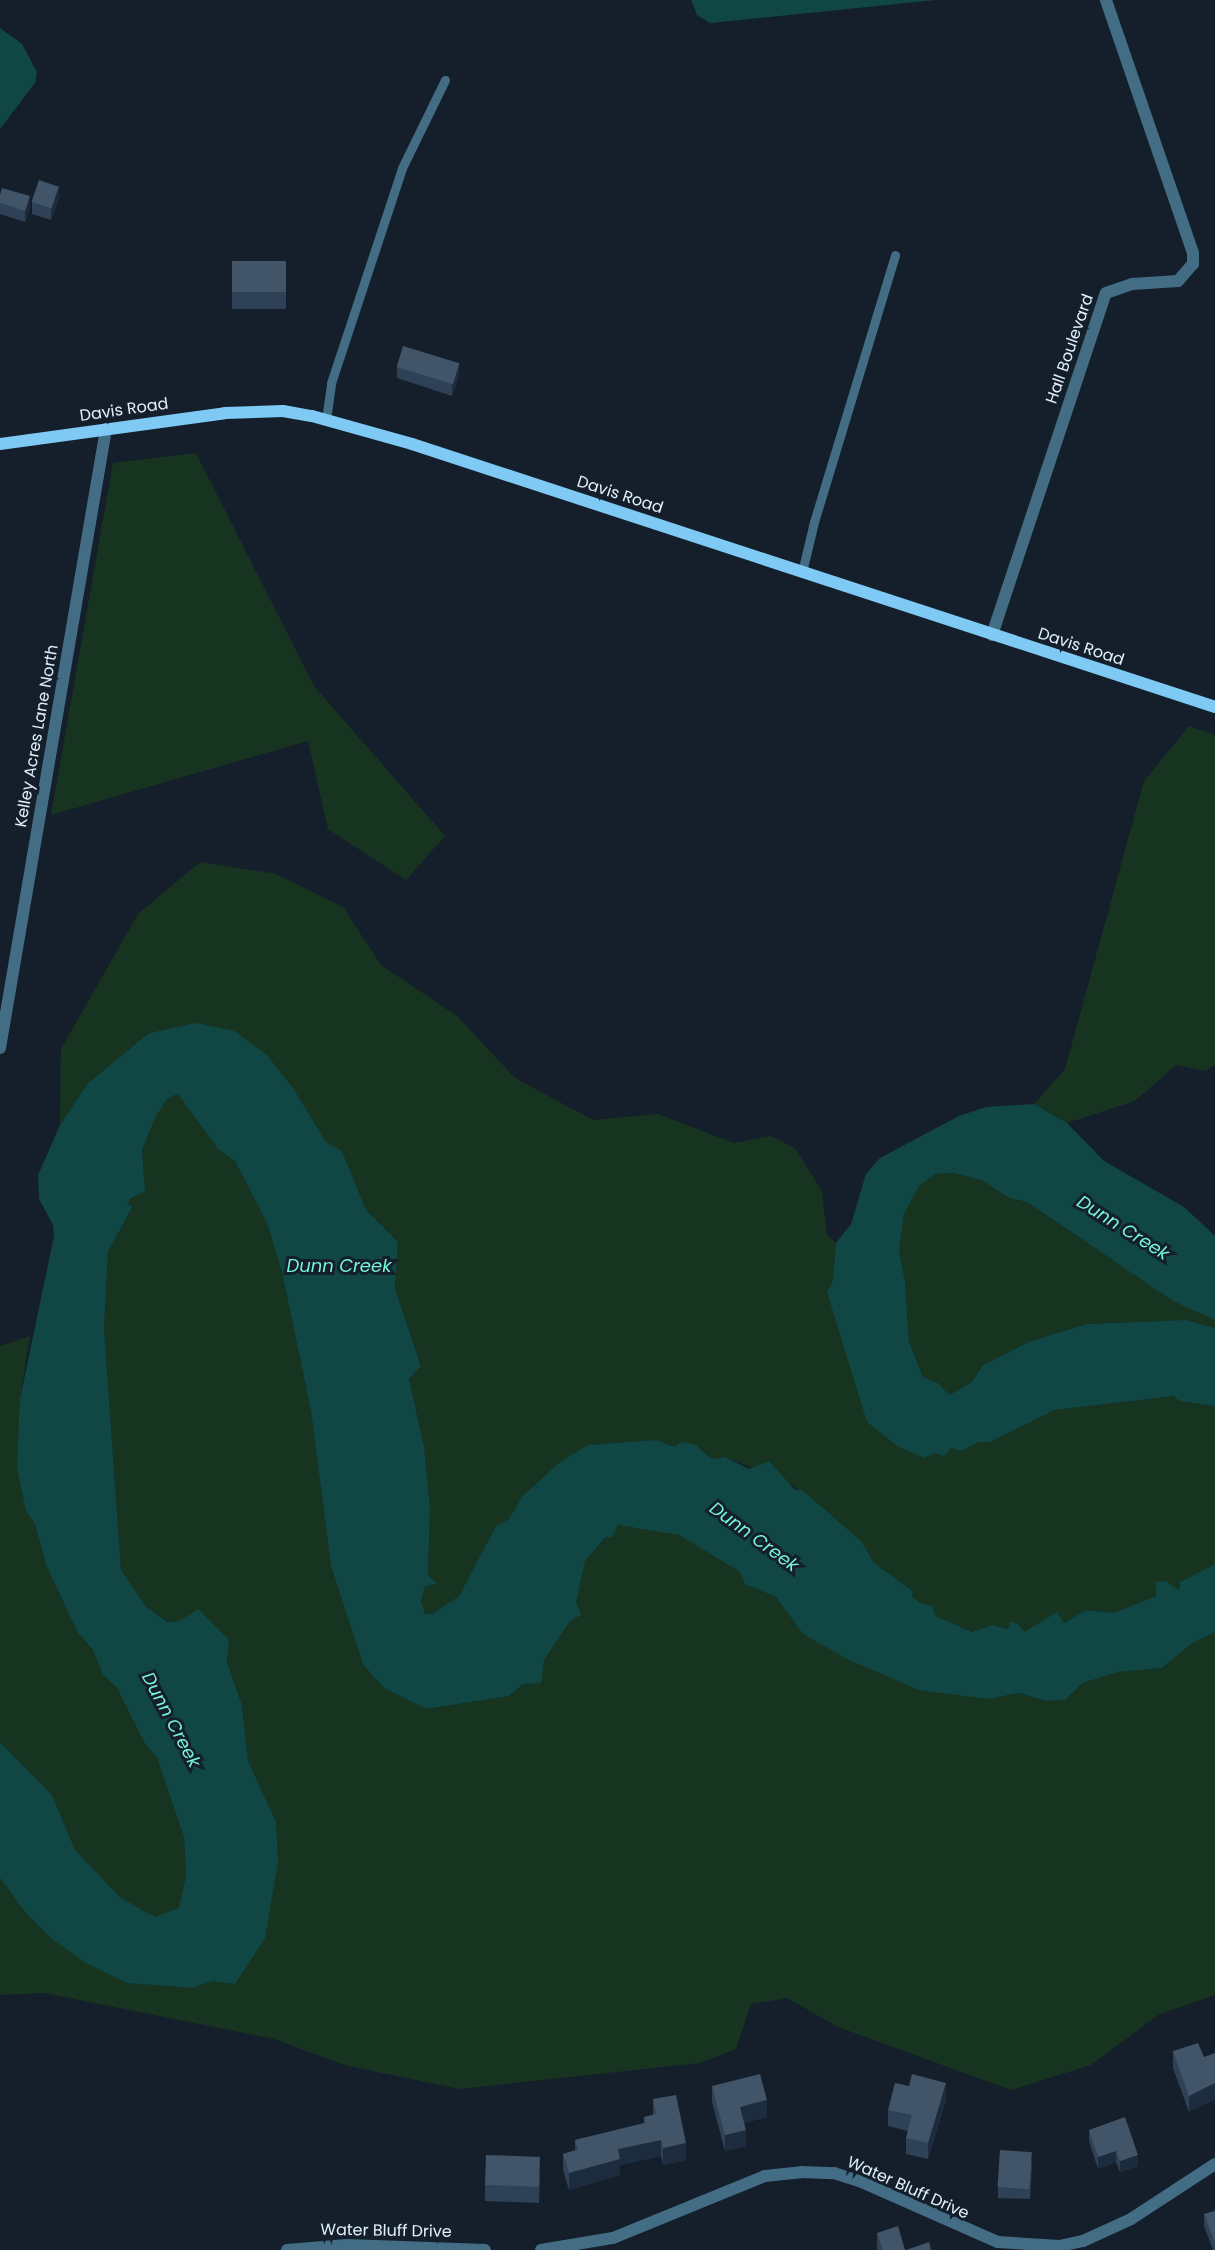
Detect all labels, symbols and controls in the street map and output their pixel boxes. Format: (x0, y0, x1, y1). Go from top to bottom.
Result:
street label: Hall Boulevard (1042, 292, 1098, 406)
street label: Davis Road (78, 394, 170, 426)
street label: Davis Road (575, 472, 665, 518)
street label: Davis Road (1036, 624, 1126, 670)
street label: Kelley Acres Lane North (11, 643, 63, 829)
water label: Dunn Creek (1073, 1191, 1173, 1265)
water label: Dunn Creek (287, 1255, 391, 1277)
water label: Dunn Creek (705, 1497, 803, 1577)
water label: Dunn Creek (137, 1669, 205, 1771)
street label: Water Bluff Drive (844, 2153, 972, 2223)
street label: Water Bluff Drive (320, 2220, 452, 2242)

